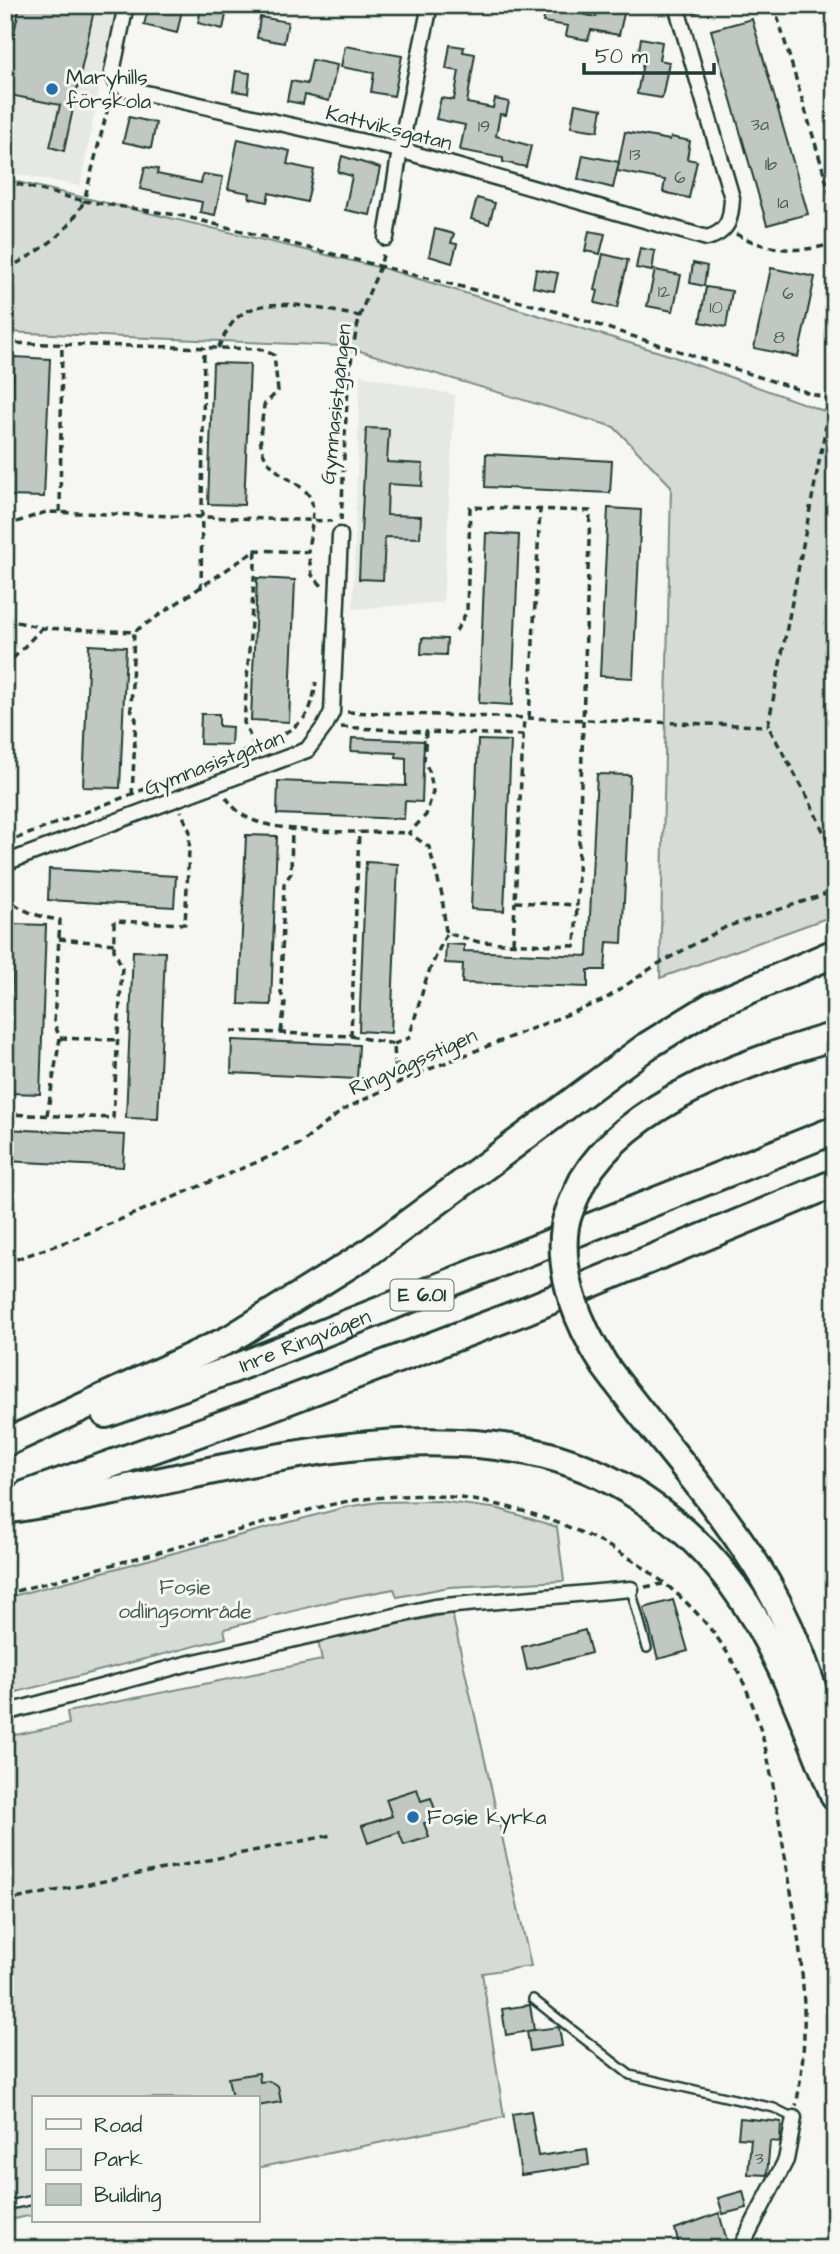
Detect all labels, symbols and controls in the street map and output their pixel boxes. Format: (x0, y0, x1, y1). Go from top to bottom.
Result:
scale bar (584, 32, 714, 76)
text: 50 m (595, 42, 649, 71)
place label: Maryhills förskola (66, 63, 151, 116)
marker: Maryhills förskola (44, 81, 60, 97)
street label: Kattviksgatan (322, 98, 455, 160)
house number: 3a (751, 112, 769, 137)
house number: 19 (478, 114, 490, 139)
house number: 13 (629, 142, 641, 167)
house number: 1b (765, 152, 777, 177)
house number: 6 (674, 165, 686, 190)
house number: 1a (777, 190, 789, 215)
house number: 12 (658, 279, 671, 304)
house number: 6 (782, 281, 794, 306)
house number: 10 (709, 295, 723, 320)
street label: Gymnasistgången (313, 322, 361, 486)
house number: 8 (773, 325, 785, 350)
street label: Gymnasistgatan (140, 723, 289, 805)
street label: Ringvägsstigen (344, 1021, 482, 1105)
road number: E 6.01 (390, 1280, 453, 1310)
street label: Inre Ringvägen (235, 1301, 375, 1380)
park label: Fosie odlingsområde (118, 1573, 252, 1628)
place label: Fosie kyrka (427, 1803, 547, 1834)
marker: Fosie kyrka (405, 1809, 421, 1825)
legend (32, 2096, 259, 2222)
text: Road (94, 2111, 142, 2140)
text: Park (94, 2145, 143, 2174)
house number: 3 (754, 2146, 764, 2171)
text: Building (94, 2181, 162, 2212)

